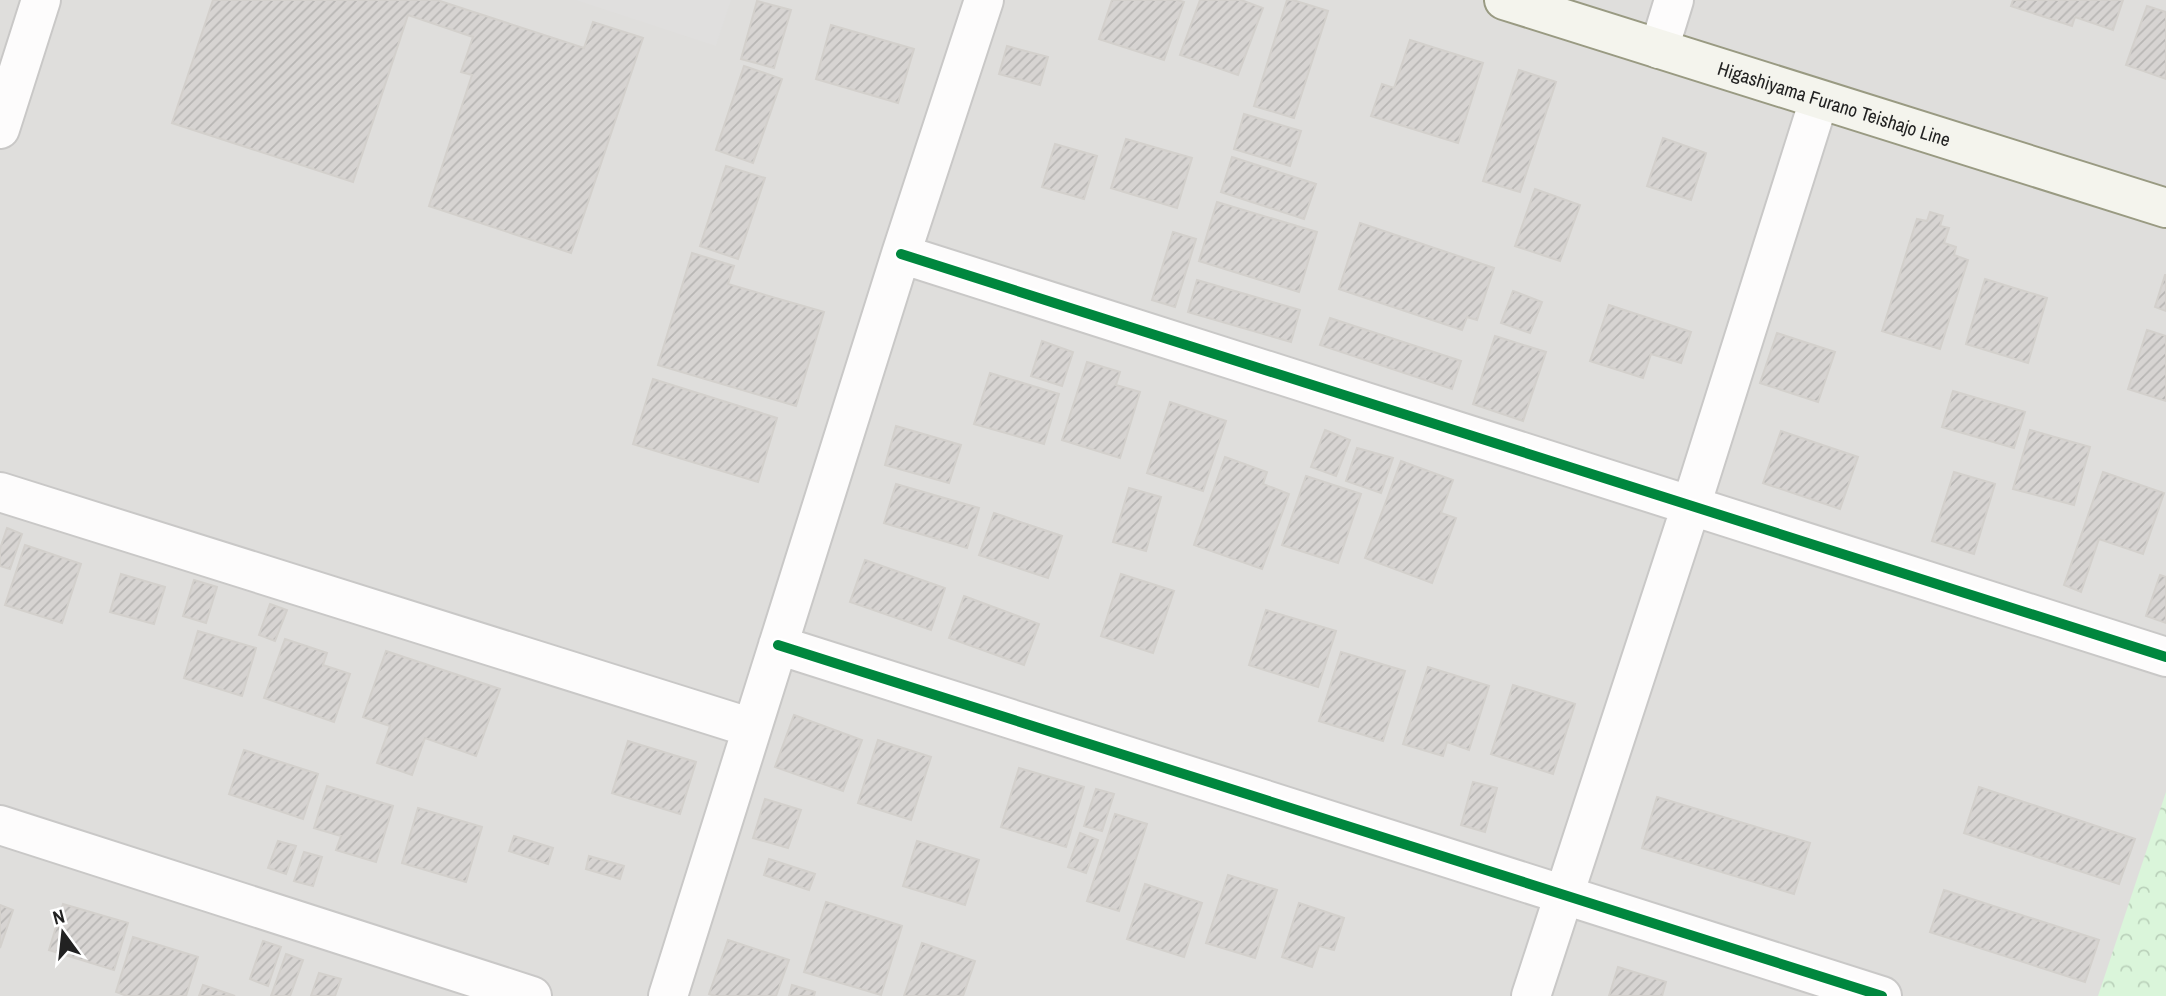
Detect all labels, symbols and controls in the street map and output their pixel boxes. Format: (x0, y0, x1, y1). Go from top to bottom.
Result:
street label: Higashiyama Furano Teishajo Line (1715, 55, 1954, 152)
north arrow (28, 898, 98, 968)
text: N (50, 903, 67, 931)

